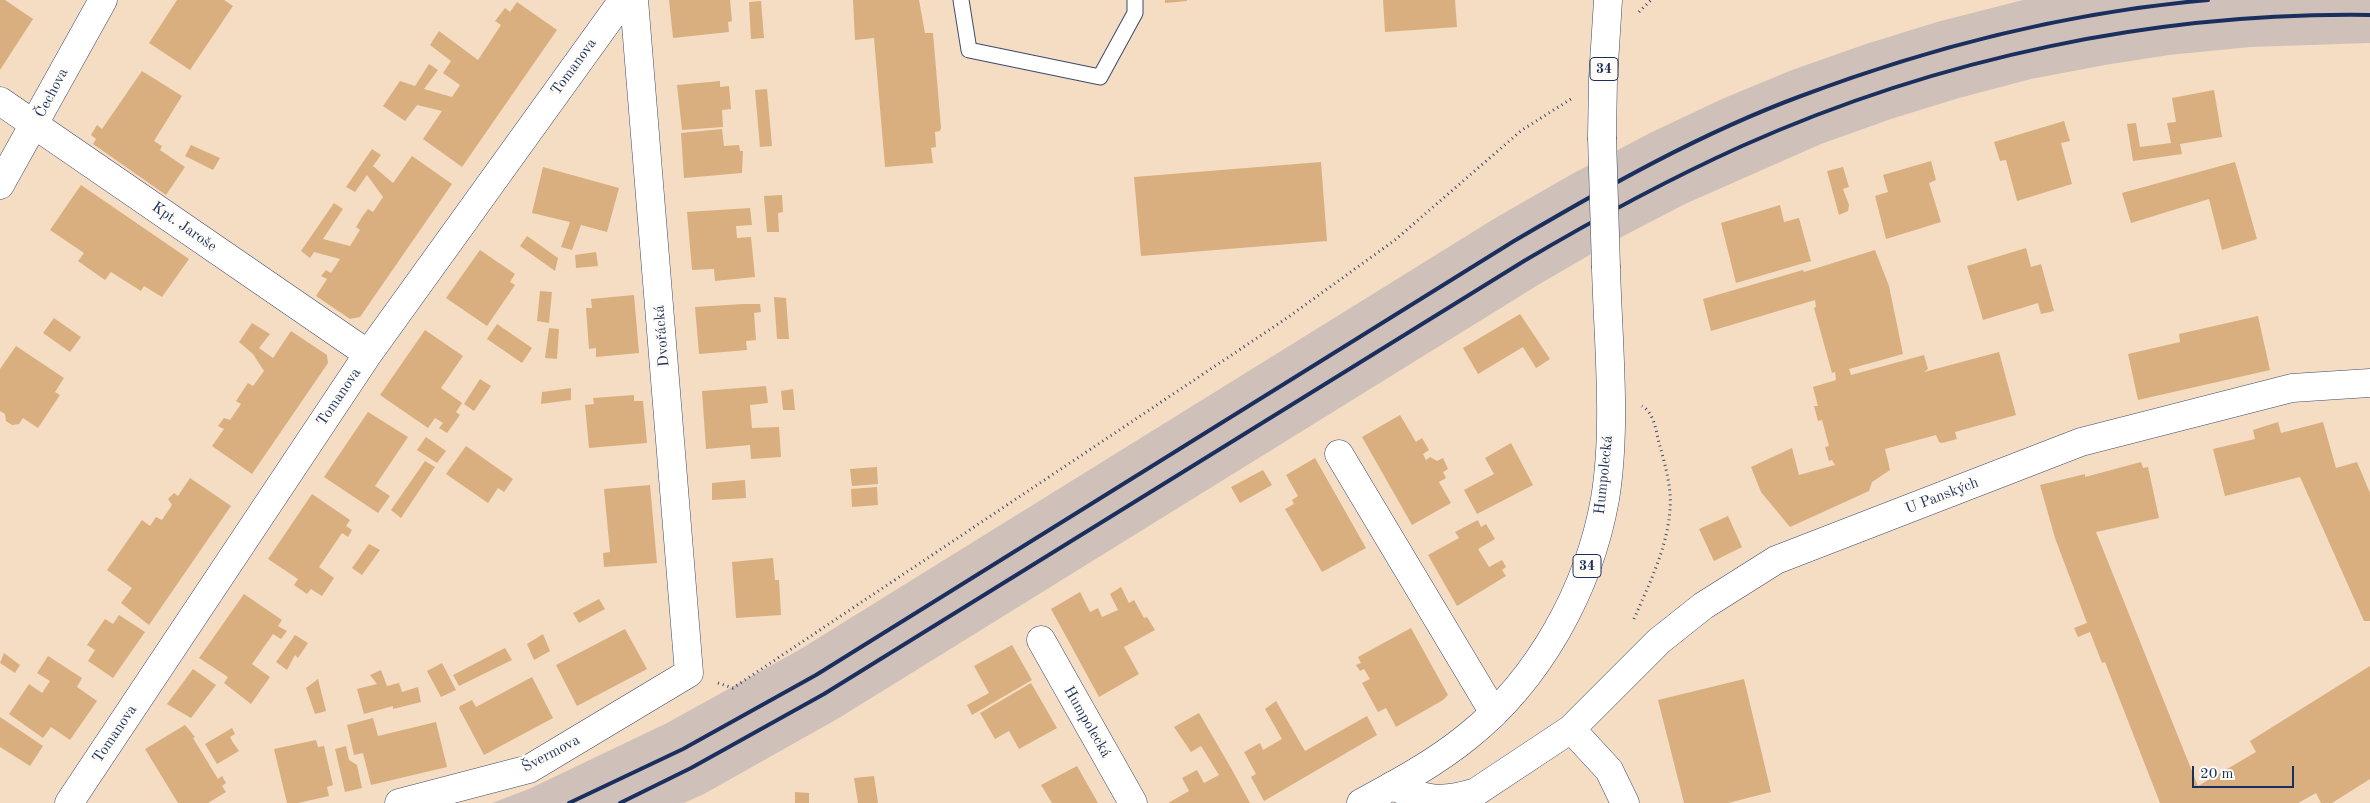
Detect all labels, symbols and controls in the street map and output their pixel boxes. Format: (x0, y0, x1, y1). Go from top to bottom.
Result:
street label: Tomanova (547, 35, 601, 99)
road number: 34 (1590, 58, 1618, 80)
street label: Čechova (32, 65, 72, 121)
street label: Kpt. Jaroše (148, 198, 220, 256)
street label: Dvořácká (650, 304, 674, 368)
street label: Tomanova (313, 365, 365, 429)
street label: Humpolecká (1591, 434, 1617, 516)
street label: U Panských (1903, 474, 1981, 518)
road number: 34 (1573, 554, 1601, 578)
street label: Humpolecká (1059, 683, 1115, 761)
street label: Tomanova (89, 702, 141, 766)
street label: Švermova (519, 731, 583, 777)
scale bar (2195, 756, 2298, 788)
text: 20 m (2200, 767, 2234, 782)

